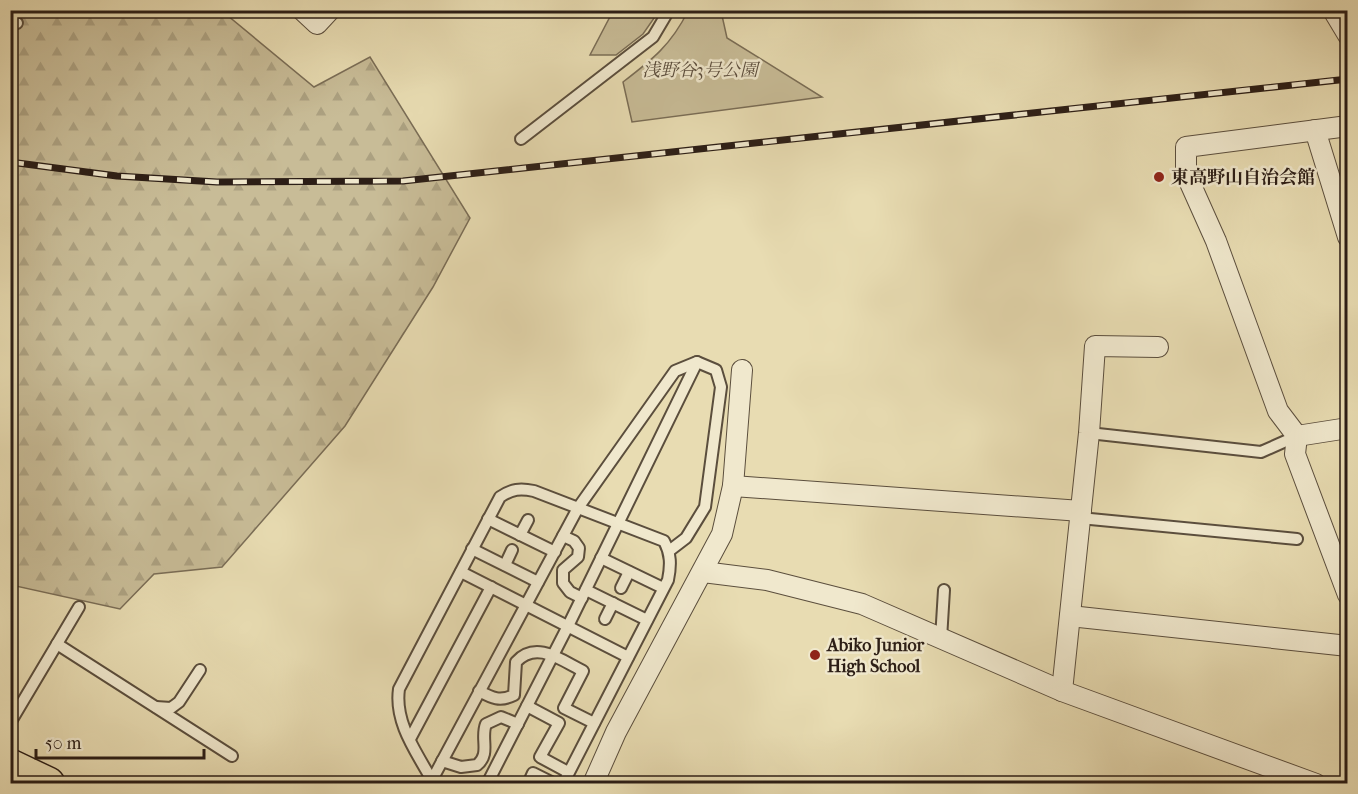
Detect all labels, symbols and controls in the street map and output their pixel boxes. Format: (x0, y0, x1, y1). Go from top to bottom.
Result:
park label: 浅野谷3号公園 (642, 60, 761, 81)
place label: 東高野山自治会館 (1171, 167, 1315, 188)
marker: 東高野山自治会館 (1152, 170, 1166, 184)
place label: Abiko Junior High School (826, 635, 925, 677)
marker: Abiko Junior High School (808, 648, 822, 662)
scale bar (36, 722, 204, 760)
text: 50 m (45, 733, 82, 754)

